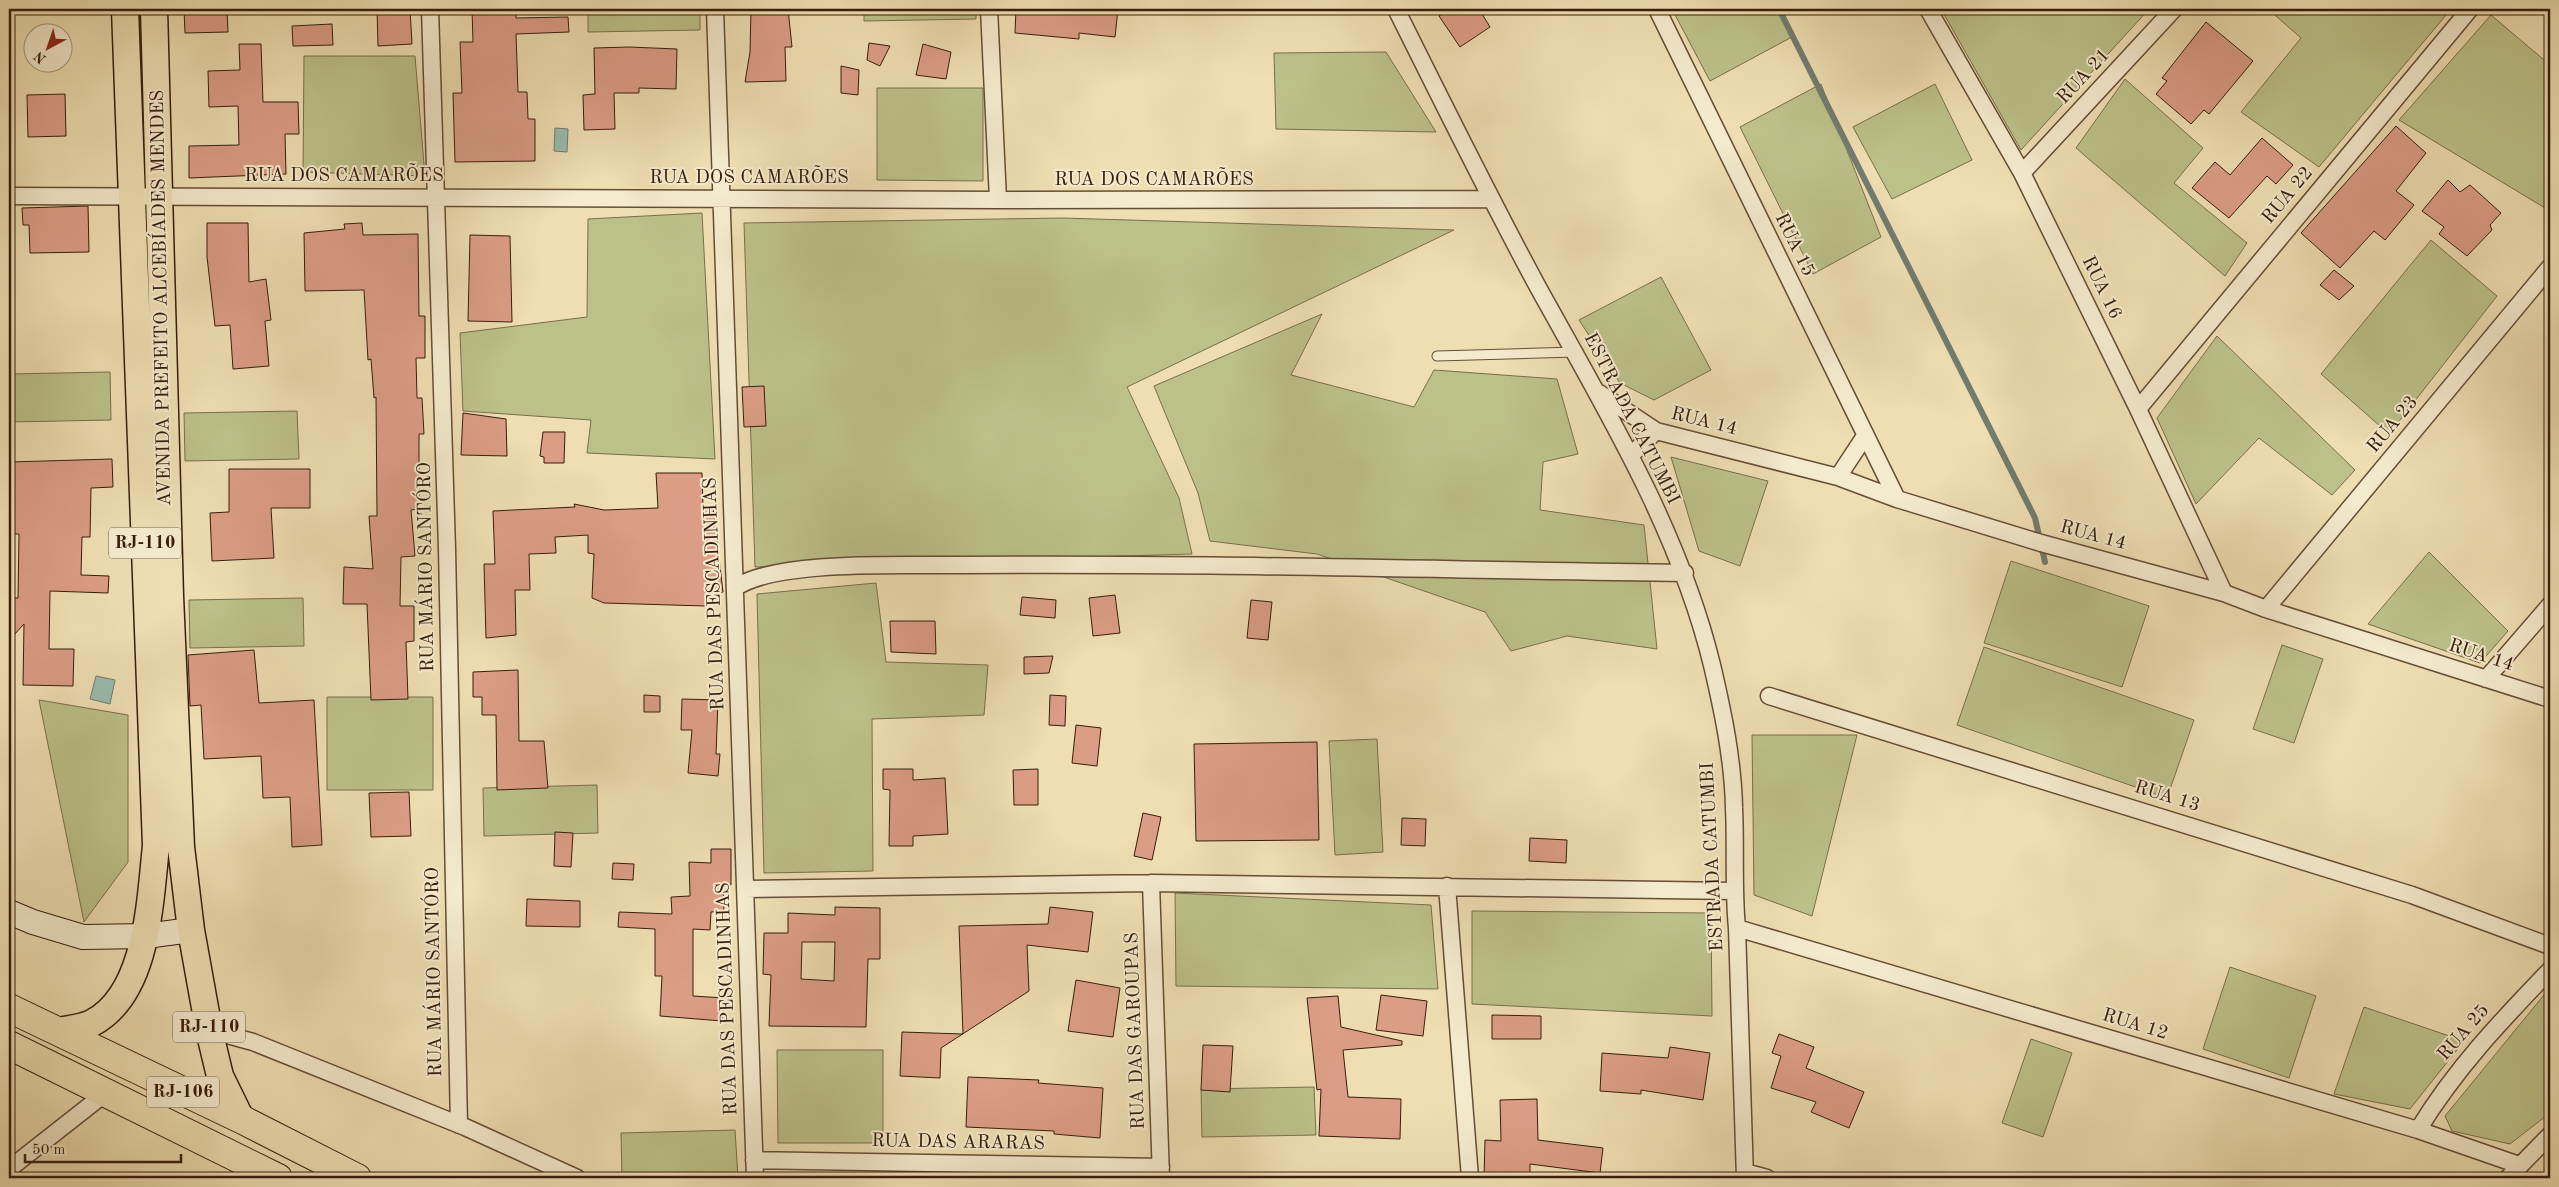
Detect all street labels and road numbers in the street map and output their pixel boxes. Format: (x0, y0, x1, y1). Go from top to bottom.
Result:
street label: RUA 21 (2054, 46, 2114, 108)
street label: AVENIDA PREFEITO ALCEBÍADES MENDES (145, 90, 175, 507)
street label: RUA DOS CAMARÕES (244, 162, 444, 186)
street label: RUA DOS CAMARÕES (649, 164, 849, 188)
street label: RUA 22 (2259, 164, 2317, 228)
street label: RUA DOS CAMARÕES (1054, 166, 1254, 190)
street label: RUA 15 (1771, 210, 1817, 280)
street label: RUA 16 (2078, 253, 2124, 323)
street label: ESTRADA CATUMBI (1580, 330, 1682, 508)
street label: RUA 23 (2364, 393, 2422, 457)
street label: RUA 14 (1669, 405, 1739, 439)
street label: RUA MÁRIO SANTÓRO (411, 462, 438, 672)
street label: RUA DAS PESCADINHAS (701, 477, 729, 711)
street label: RUA 14 (2058, 518, 2128, 554)
road number: RJ-110 (109, 528, 181, 558)
street label: RUA 14 (2446, 636, 2516, 676)
street label: ESTRADA CATUMBI (1699, 762, 1727, 952)
street label: RUA 13 (2132, 778, 2202, 816)
street label: RUA MÁRIO SANTÓRO (419, 867, 446, 1077)
street label: RUA DAS PESCADINHAS (714, 882, 742, 1116)
street label: RUA DAS GAROUPAS (1123, 932, 1149, 1130)
street label: RUA 25 (2435, 1001, 2493, 1065)
street label: RUA 12 (2100, 1006, 2170, 1044)
road number: RJ-110 (173, 1012, 245, 1042)
road number: RJ-106 (147, 1076, 219, 1108)
street label: RUA DAS ARARAS (871, 1132, 1045, 1154)

